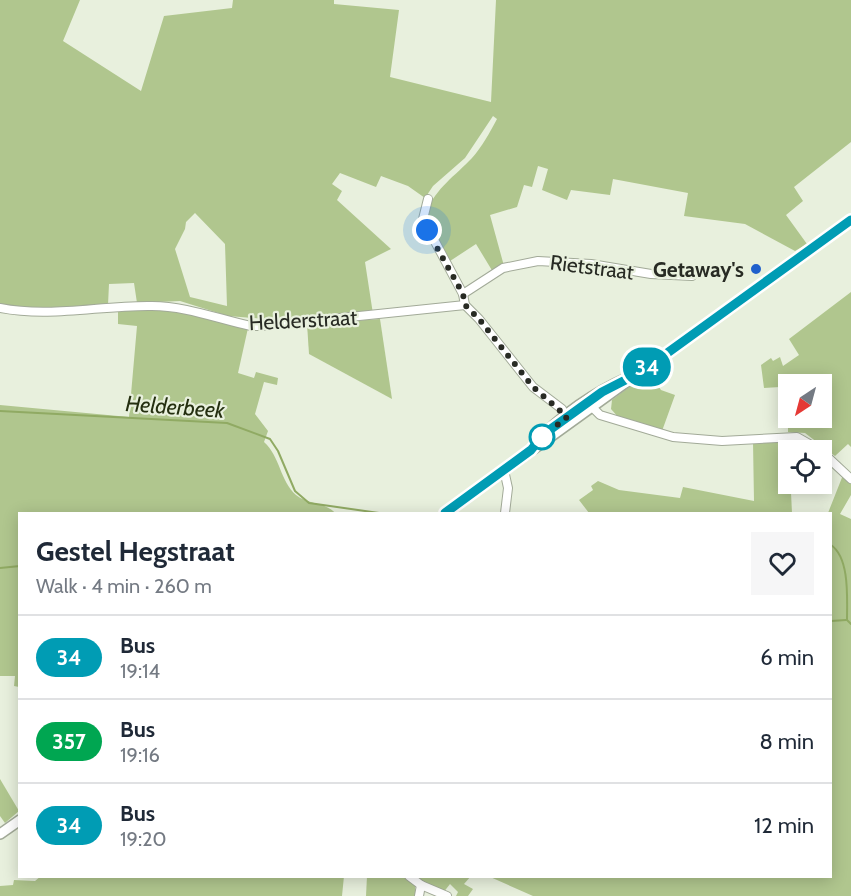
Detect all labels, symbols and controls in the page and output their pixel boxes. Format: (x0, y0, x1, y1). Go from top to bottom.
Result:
your location (412, 215, 442, 245)
street label: Rietstraat (549, 249, 635, 285)
place label: Getaway's (653, 257, 744, 282)
marker: Getaway's (749, 262, 763, 276)
street label: Helderstraat (248, 305, 358, 335)
line badge: 34 (620, 348, 674, 386)
text: 34 (635, 355, 659, 380)
north arrow (778, 374, 832, 428)
map controls (778, 374, 832, 494)
water label: Helderbeek (125, 390, 226, 424)
unlabelled marker (529, 424, 555, 450)
button: locate (778, 440, 832, 494)
button: heart (751, 532, 814, 595)
text: Gestel Hegstraat (36, 534, 235, 568)
text: Walk · 4 min · 260 m (36, 574, 212, 598)
text: Bus (120, 632, 155, 659)
text: 6 min (760, 644, 814, 671)
text: 34 (57, 645, 81, 670)
text: 19:14 (120, 659, 160, 683)
text: Bus (120, 716, 155, 743)
text: 8 min (759, 728, 814, 755)
text: 357 (52, 729, 86, 754)
text: 19:16 (120, 743, 160, 767)
text: Bus (120, 800, 155, 827)
text: 12 min (754, 812, 814, 839)
text: 34 (57, 813, 81, 838)
text: 19:20 (120, 827, 166, 851)

